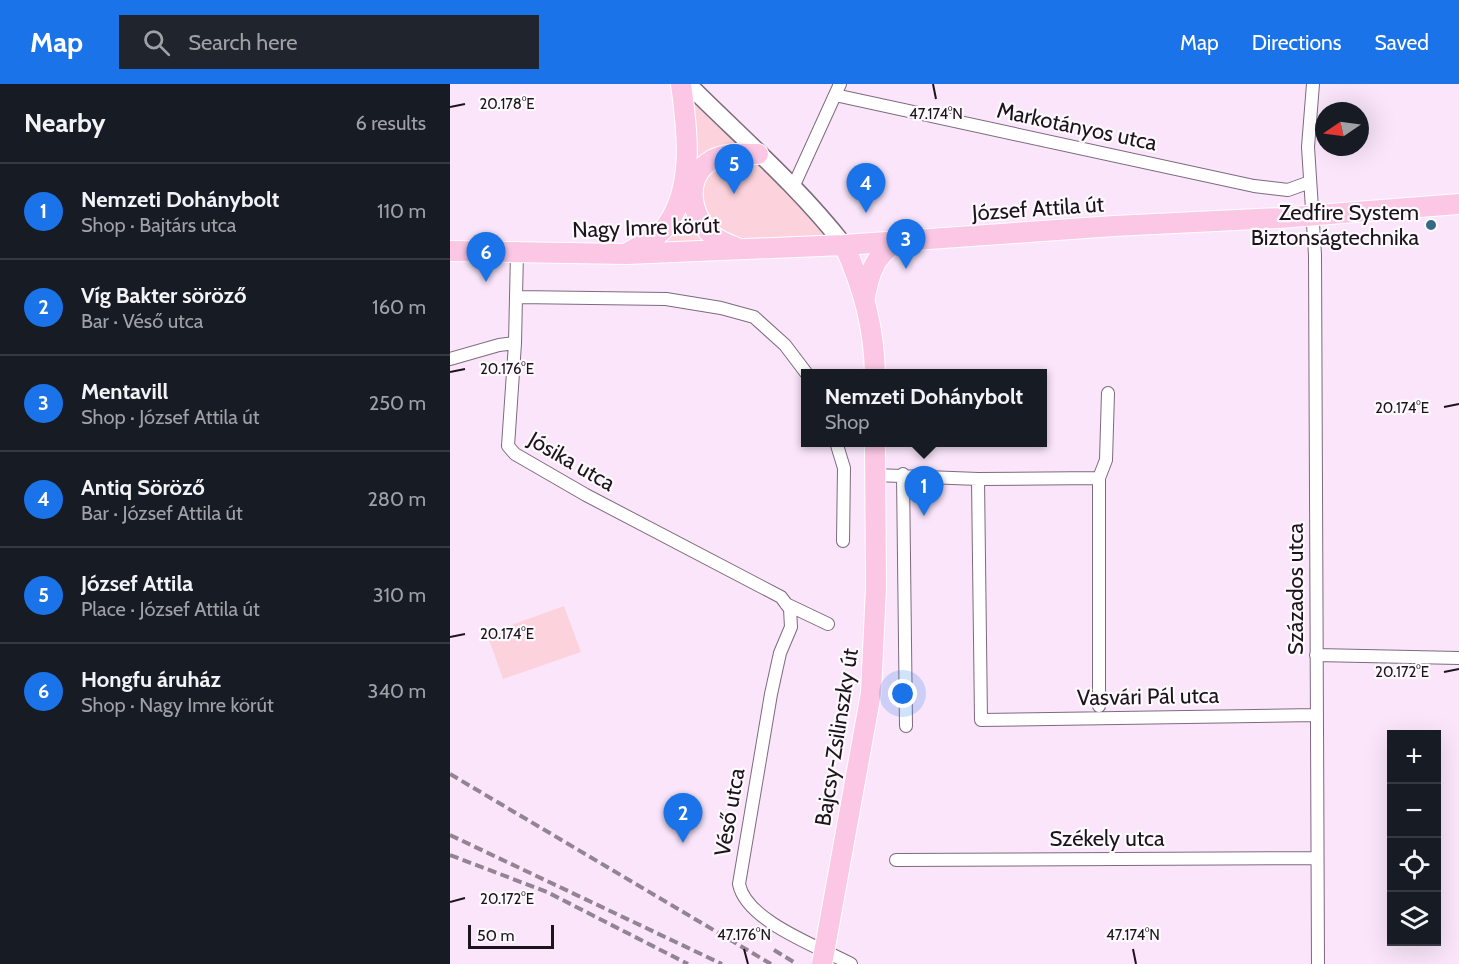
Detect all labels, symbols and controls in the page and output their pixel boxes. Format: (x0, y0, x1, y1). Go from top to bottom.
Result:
search box (119, 15, 539, 69)
text: Map (30, 25, 83, 59)
icon: search (140, 26, 173, 59)
text: Search here (188, 29, 297, 56)
text: Map (1180, 30, 1219, 55)
text: Directions (1252, 30, 1341, 55)
text: Saved (1374, 30, 1429, 55)
text: 20.178°E (479, 95, 535, 113)
street label: Markotányos utca (994, 96, 1160, 157)
north arrow (1315, 102, 1369, 156)
text: 47.174°N (909, 105, 963, 123)
text: Nearby (24, 107, 105, 139)
text: 6 results (355, 111, 426, 135)
pin: 5 (714, 144, 754, 194)
pin: 4 (846, 164, 886, 213)
text: Nemzeti Dohánybolt (81, 186, 279, 213)
street label: József Attila út (970, 190, 1106, 227)
text: 1 (40, 199, 47, 223)
text: 110 m (377, 199, 426, 223)
place label: Zedfire System Biztonságtechnika (1251, 199, 1419, 251)
street label: Nagy Imre körút (572, 211, 721, 244)
text: Shop · Bajtárs utca (81, 213, 236, 237)
marker: Zedfire System Biztonságtechnika (1424, 218, 1438, 232)
pin: 3 (886, 220, 926, 269)
pin: 6 (466, 232, 506, 282)
text: Víg Bakter söröző (81, 282, 246, 309)
text: 2 (38, 295, 49, 319)
text: 160 m (372, 295, 426, 319)
text: Bar · Véső utca (81, 309, 203, 333)
text: 20.176°E (480, 360, 534, 378)
popup (801, 369, 1047, 447)
text: Mentavill (81, 378, 168, 405)
text: Nemzeti Dohánybolt (825, 383, 1023, 410)
text: 3 (38, 391, 49, 415)
text: 250 m (369, 391, 426, 415)
text: 20.174°E (1375, 399, 1429, 417)
text: Shop · József Attila út (81, 405, 260, 429)
text: Shop (825, 410, 869, 434)
street label: Jósika utca (523, 425, 620, 497)
pin: 1 (904, 466, 944, 516)
text: Antiq Söröző (81, 474, 205, 501)
text: 4 (37, 487, 50, 511)
text: 280 m (367, 487, 426, 511)
text: Bar · József Attila út (81, 501, 243, 525)
street label: Százados utca (1282, 522, 1309, 655)
text: József Attila (81, 570, 193, 597)
text: 5 (38, 583, 49, 607)
text: 310 m (373, 583, 426, 607)
text: Place · József Attila út (81, 597, 260, 621)
text: 20.174°E (480, 625, 534, 643)
street label: Bajcsy-Zsilinszky út (809, 646, 864, 828)
text: 20.172°E (1375, 663, 1429, 681)
text: Hongfu áruház (81, 666, 221, 693)
text: 6 (38, 679, 49, 703)
text: 340 m (368, 679, 426, 703)
your location (888, 679, 917, 708)
street label: Vasvári Pál utca (1077, 682, 1220, 711)
text: Shop · Nagy Imre körút (81, 693, 274, 717)
map controls (1387, 730, 1441, 946)
button: + (1387, 730, 1441, 784)
street label: Véső utca (708, 766, 751, 858)
button: − (1387, 784, 1441, 838)
pin: 2 (664, 794, 702, 843)
street label: Székely utca (1049, 825, 1165, 852)
button: locate (1387, 838, 1441, 892)
text: 20.172°E (480, 890, 534, 908)
button: layers (1387, 892, 1441, 946)
scale bar (468, 922, 554, 950)
text: 50 m (477, 926, 514, 945)
text: 47.176°N (717, 926, 771, 944)
text: 47.174°N (1106, 926, 1160, 944)

